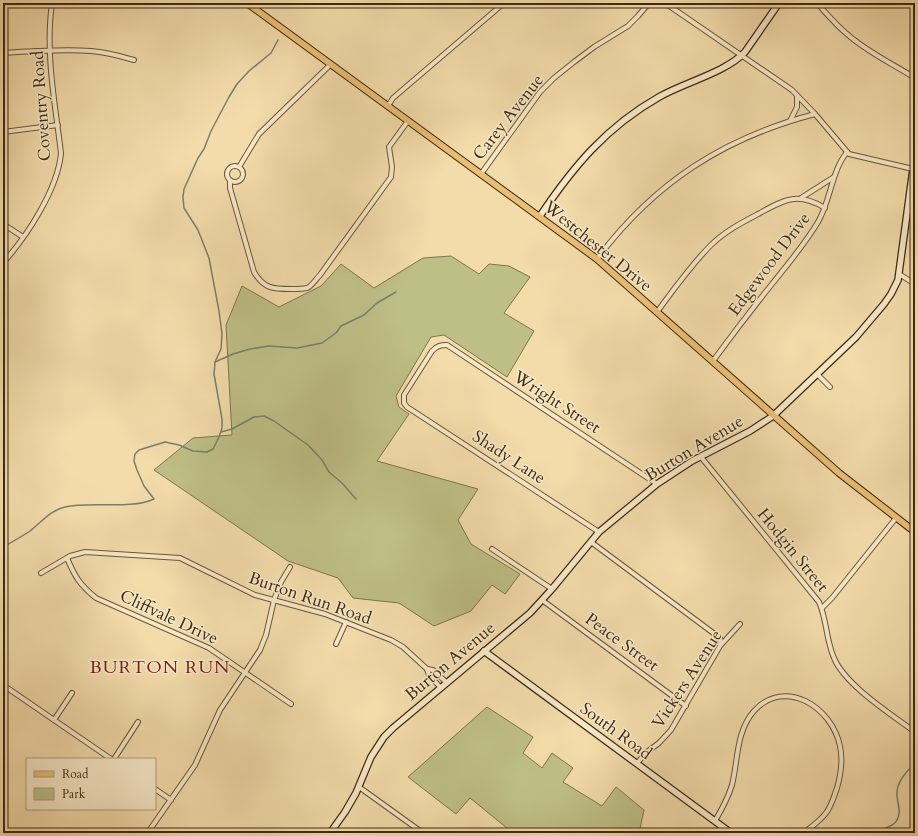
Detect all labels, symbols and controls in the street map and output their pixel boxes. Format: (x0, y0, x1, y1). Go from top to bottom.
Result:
street label: Coventry Road (26, 50, 56, 162)
street label: Carey Avenue (467, 69, 549, 165)
street label: Westchester Drive (538, 195, 657, 297)
street label: Edgewood Drive (723, 208, 815, 320)
street label: Wright Street (508, 365, 605, 439)
street label: Burton Avenue (641, 410, 747, 486)
street label: Shady Lane (468, 425, 550, 489)
street label: Hodgin Street (752, 503, 834, 597)
street label: Burton Run Road (245, 566, 375, 630)
street label: Cliffvale Drive (116, 584, 222, 650)
street label: Peace Street (580, 607, 664, 677)
street label: Burton Avenue (400, 617, 500, 705)
street label: Vickers Avenue (646, 625, 728, 733)
district label: BURTON RUN (90, 655, 230, 680)
street label: South Road (575, 697, 657, 765)
legend (26, 758, 156, 810)
text: Road (62, 766, 89, 782)
text: Park (62, 786, 86, 802)

